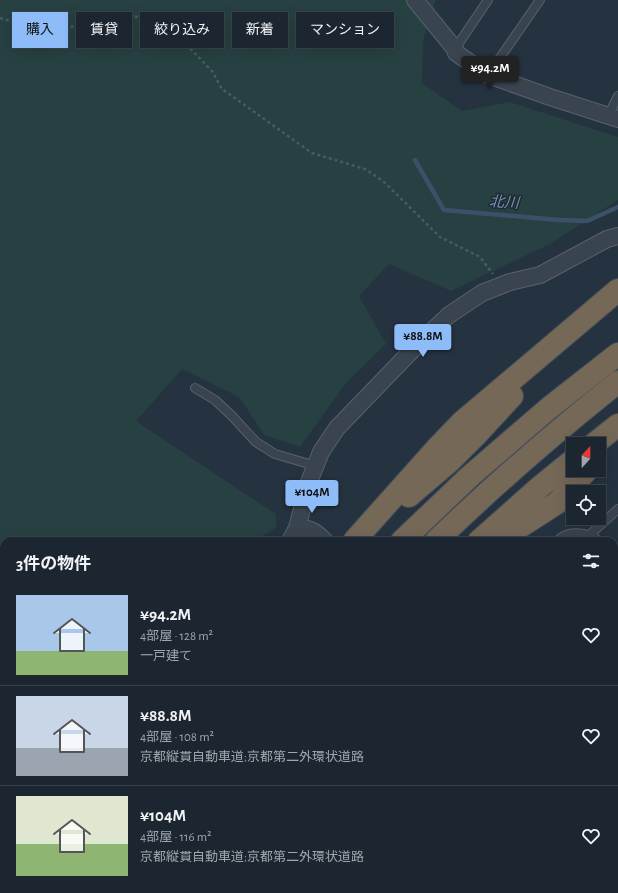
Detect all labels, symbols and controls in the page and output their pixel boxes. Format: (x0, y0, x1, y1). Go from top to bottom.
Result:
chip: 購入 (12, 12, 68, 48)
chip: 賃貸 (76, 12, 132, 48)
chip: 絞り込み (140, 12, 224, 48)
chip: 新着 (232, 12, 288, 48)
chip: マンション (296, 12, 394, 48)
pin: ¥94.2M (457, 56, 523, 90)
text: ¥94.2M (470, 62, 510, 75)
water label: 北川 (488, 193, 522, 211)
pin: ¥88.8M (390, 324, 456, 358)
text: ¥88.8M (403, 330, 443, 343)
north arrow (566, 437, 606, 477)
map controls (566, 437, 606, 525)
pin: ¥104M (284, 480, 340, 514)
button: locate (566, 485, 606, 525)
text: ¥104M (294, 486, 330, 499)
icon: filters (580, 550, 602, 572)
text: 3件の物件 (16, 555, 91, 572)
text: ¥94.2M (140, 606, 191, 623)
icon: home (48, 611, 96, 659)
icon: heart (580, 624, 602, 646)
text: 4部屋 · 128 m² (140, 630, 213, 643)
text: 一戸建て (140, 650, 192, 663)
text: ¥88.8M (140, 707, 192, 724)
icon: home (48, 712, 96, 760)
icon: heart (580, 725, 602, 747)
text: 4部屋 · 108 m² (140, 731, 214, 744)
text: 京都縦貫自動車道;京都第二外環状道路 (140, 751, 364, 764)
text: ¥104M (140, 807, 186, 824)
icon: home (48, 812, 96, 860)
icon: heart (580, 825, 602, 847)
text: 4部屋 · 116 m² (140, 831, 212, 844)
text: 京都縦貫自動車道;京都第二外環状道路 (140, 851, 364, 864)

